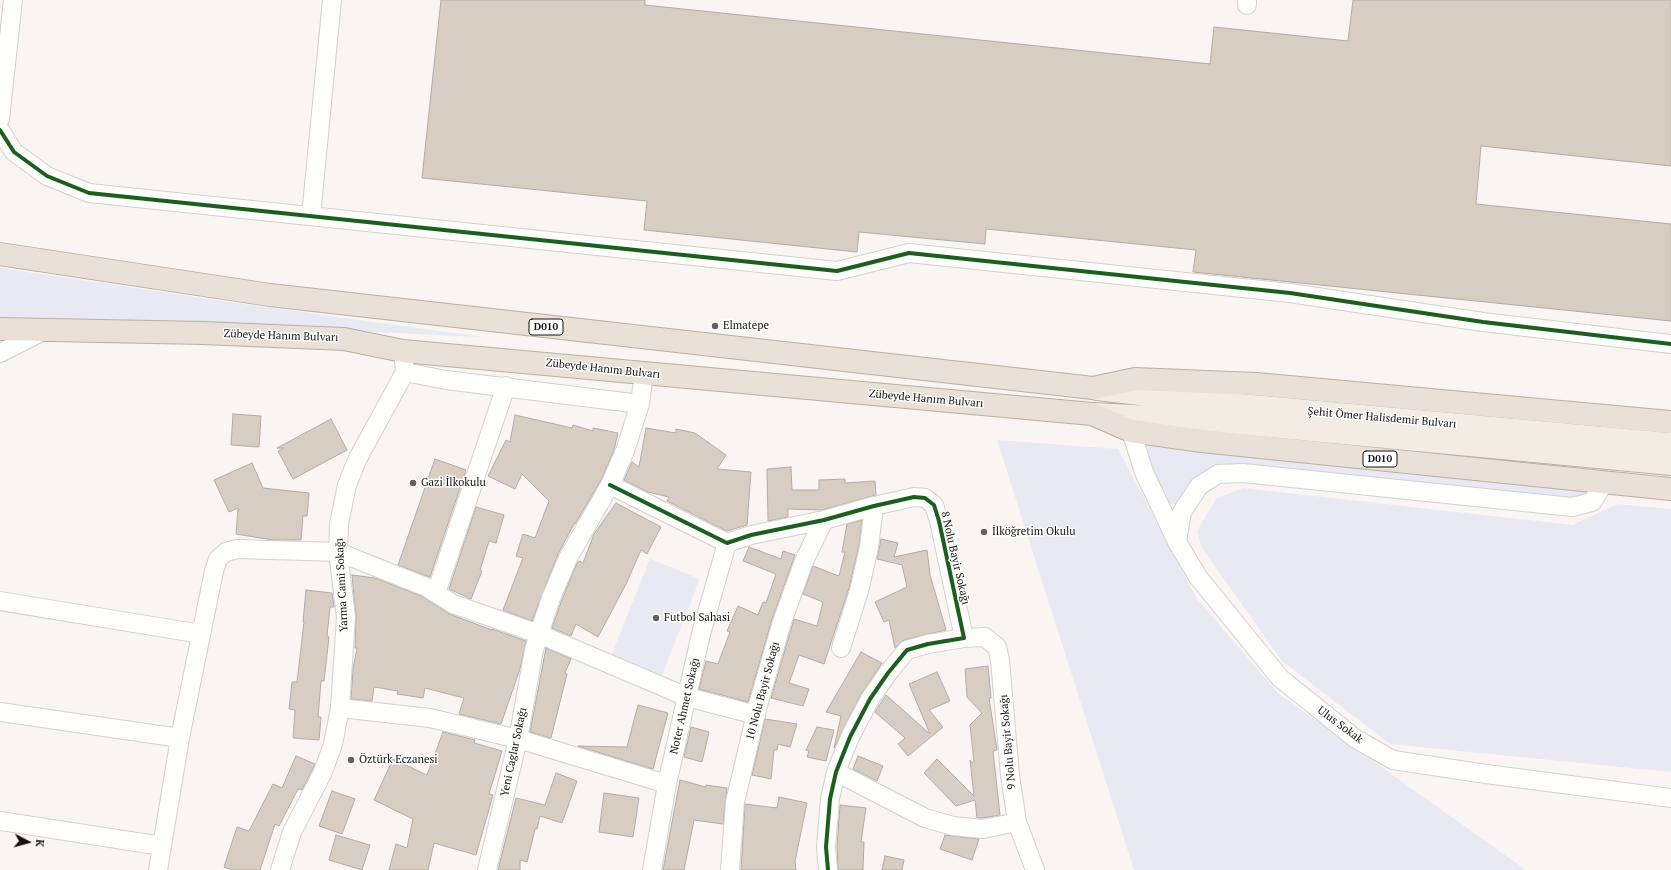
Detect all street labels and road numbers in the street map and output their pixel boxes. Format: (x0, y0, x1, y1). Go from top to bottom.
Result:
road number: D010 (529, 319, 563, 335)
street label: Zübeyde Hanım Bulvarı (223, 327, 339, 345)
street label: Zübeyde Hanım Bulvarı (545, 356, 661, 382)
street label: Zübeyde Hanım Bulvarı (868, 387, 984, 411)
street label: Şehit Ömer Halisdemir Bulvarı (1307, 405, 1457, 431)
road number: D010 (1363, 451, 1397, 467)
street label: 8 Nolu Bayir Sokağı (938, 510, 972, 606)
street label: Yarma Cami Sokağı (333, 538, 351, 632)
street label: 10 Nolu Bayir Sokağı (744, 640, 782, 742)
street label: Noter Ahmet Sokağı (667, 656, 703, 756)
street label: 9 Nolu Bayir Sokağı (997, 694, 1019, 790)
street label: Ulus Sokak (1315, 704, 1365, 746)
street label: Yeni Caglar Sokağı (498, 706, 530, 798)

